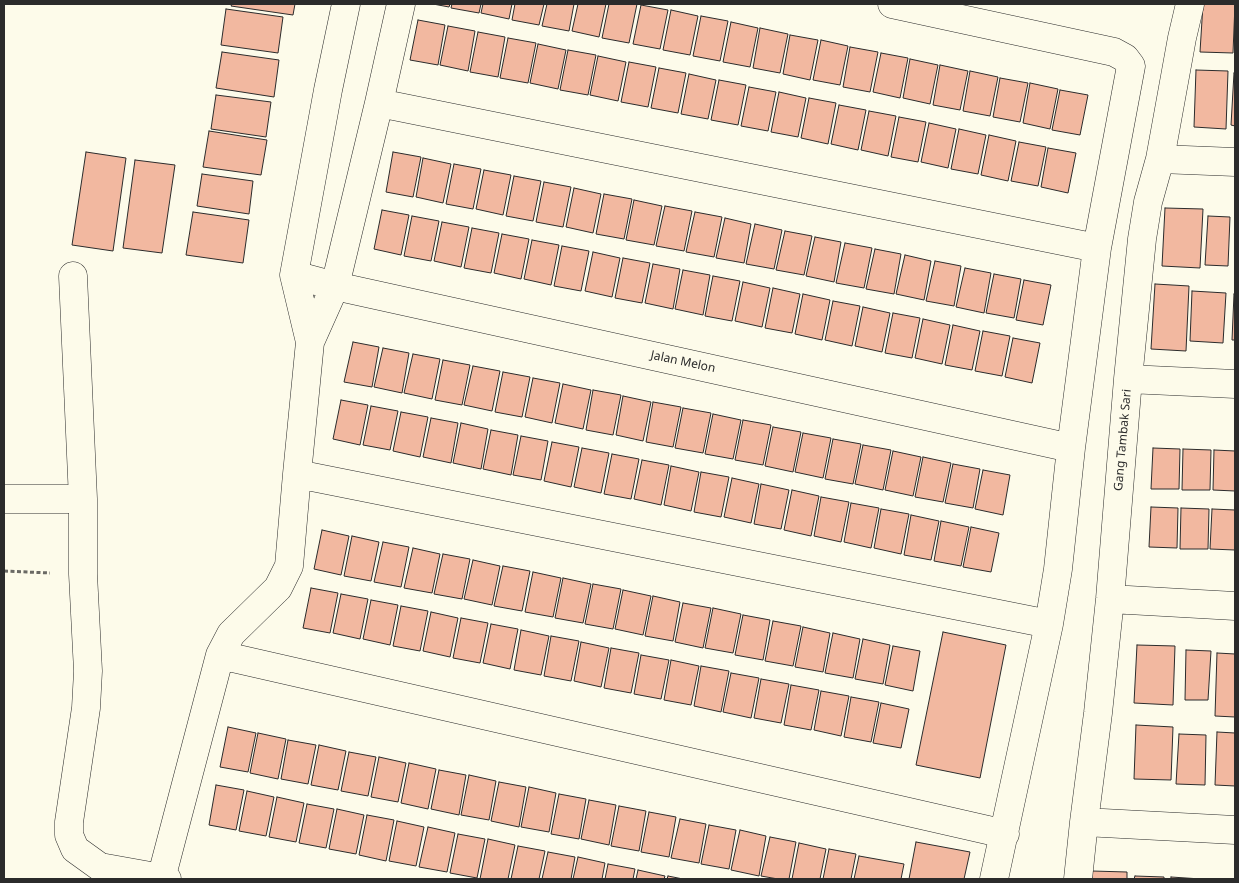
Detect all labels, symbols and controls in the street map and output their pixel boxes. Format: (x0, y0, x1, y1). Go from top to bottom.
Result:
street label: Jalan Melon (649, 348, 717, 376)
street label: Gang Tambak Sari (1111, 389, 1135, 491)

